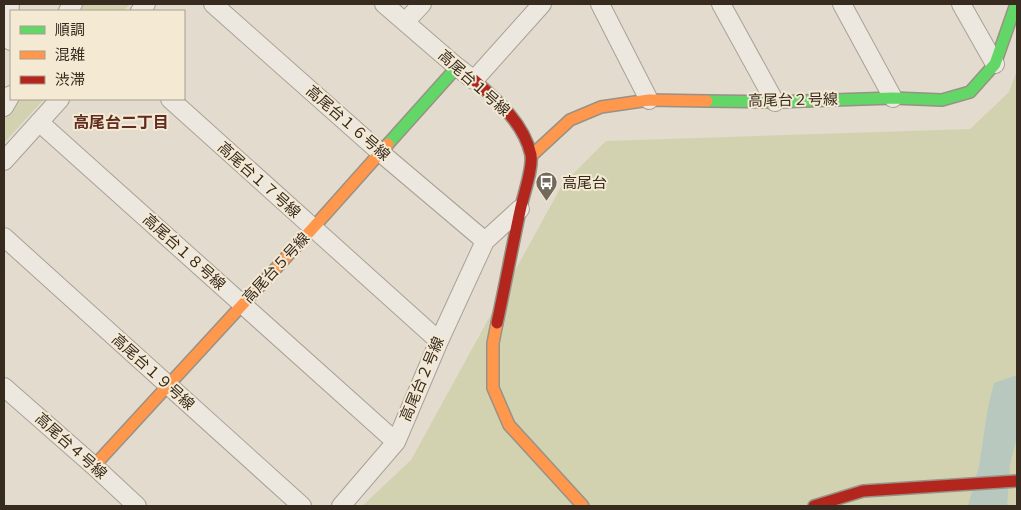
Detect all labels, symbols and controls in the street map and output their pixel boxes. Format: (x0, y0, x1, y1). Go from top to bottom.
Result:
legend (10, 10, 185, 100)
text: 順調 (55, 22, 85, 38)
text: 混雑 (55, 47, 85, 63)
street label: 高尾台１号線 (435, 47, 513, 119)
text: 渋滞 (55, 72, 85, 88)
street label: 高尾台１６号線 (303, 83, 393, 163)
street label: 高尾台２号線 (748, 91, 838, 109)
district label: 高尾台二丁目 (73, 114, 169, 131)
street label: 高尾台１７号線 (215, 139, 303, 221)
bus stop icon: 高尾台 (534, 171, 558, 202)
place label: 高尾台 (562, 175, 607, 191)
street label: 高尾台１８号線 (140, 211, 228, 293)
street label: 高尾台５号線 (239, 230, 313, 306)
street label: 高尾台１９号線 (109, 331, 197, 413)
street label: 高尾台２号線 (397, 334, 447, 424)
street label: 高尾台４号線 (32, 410, 110, 482)

